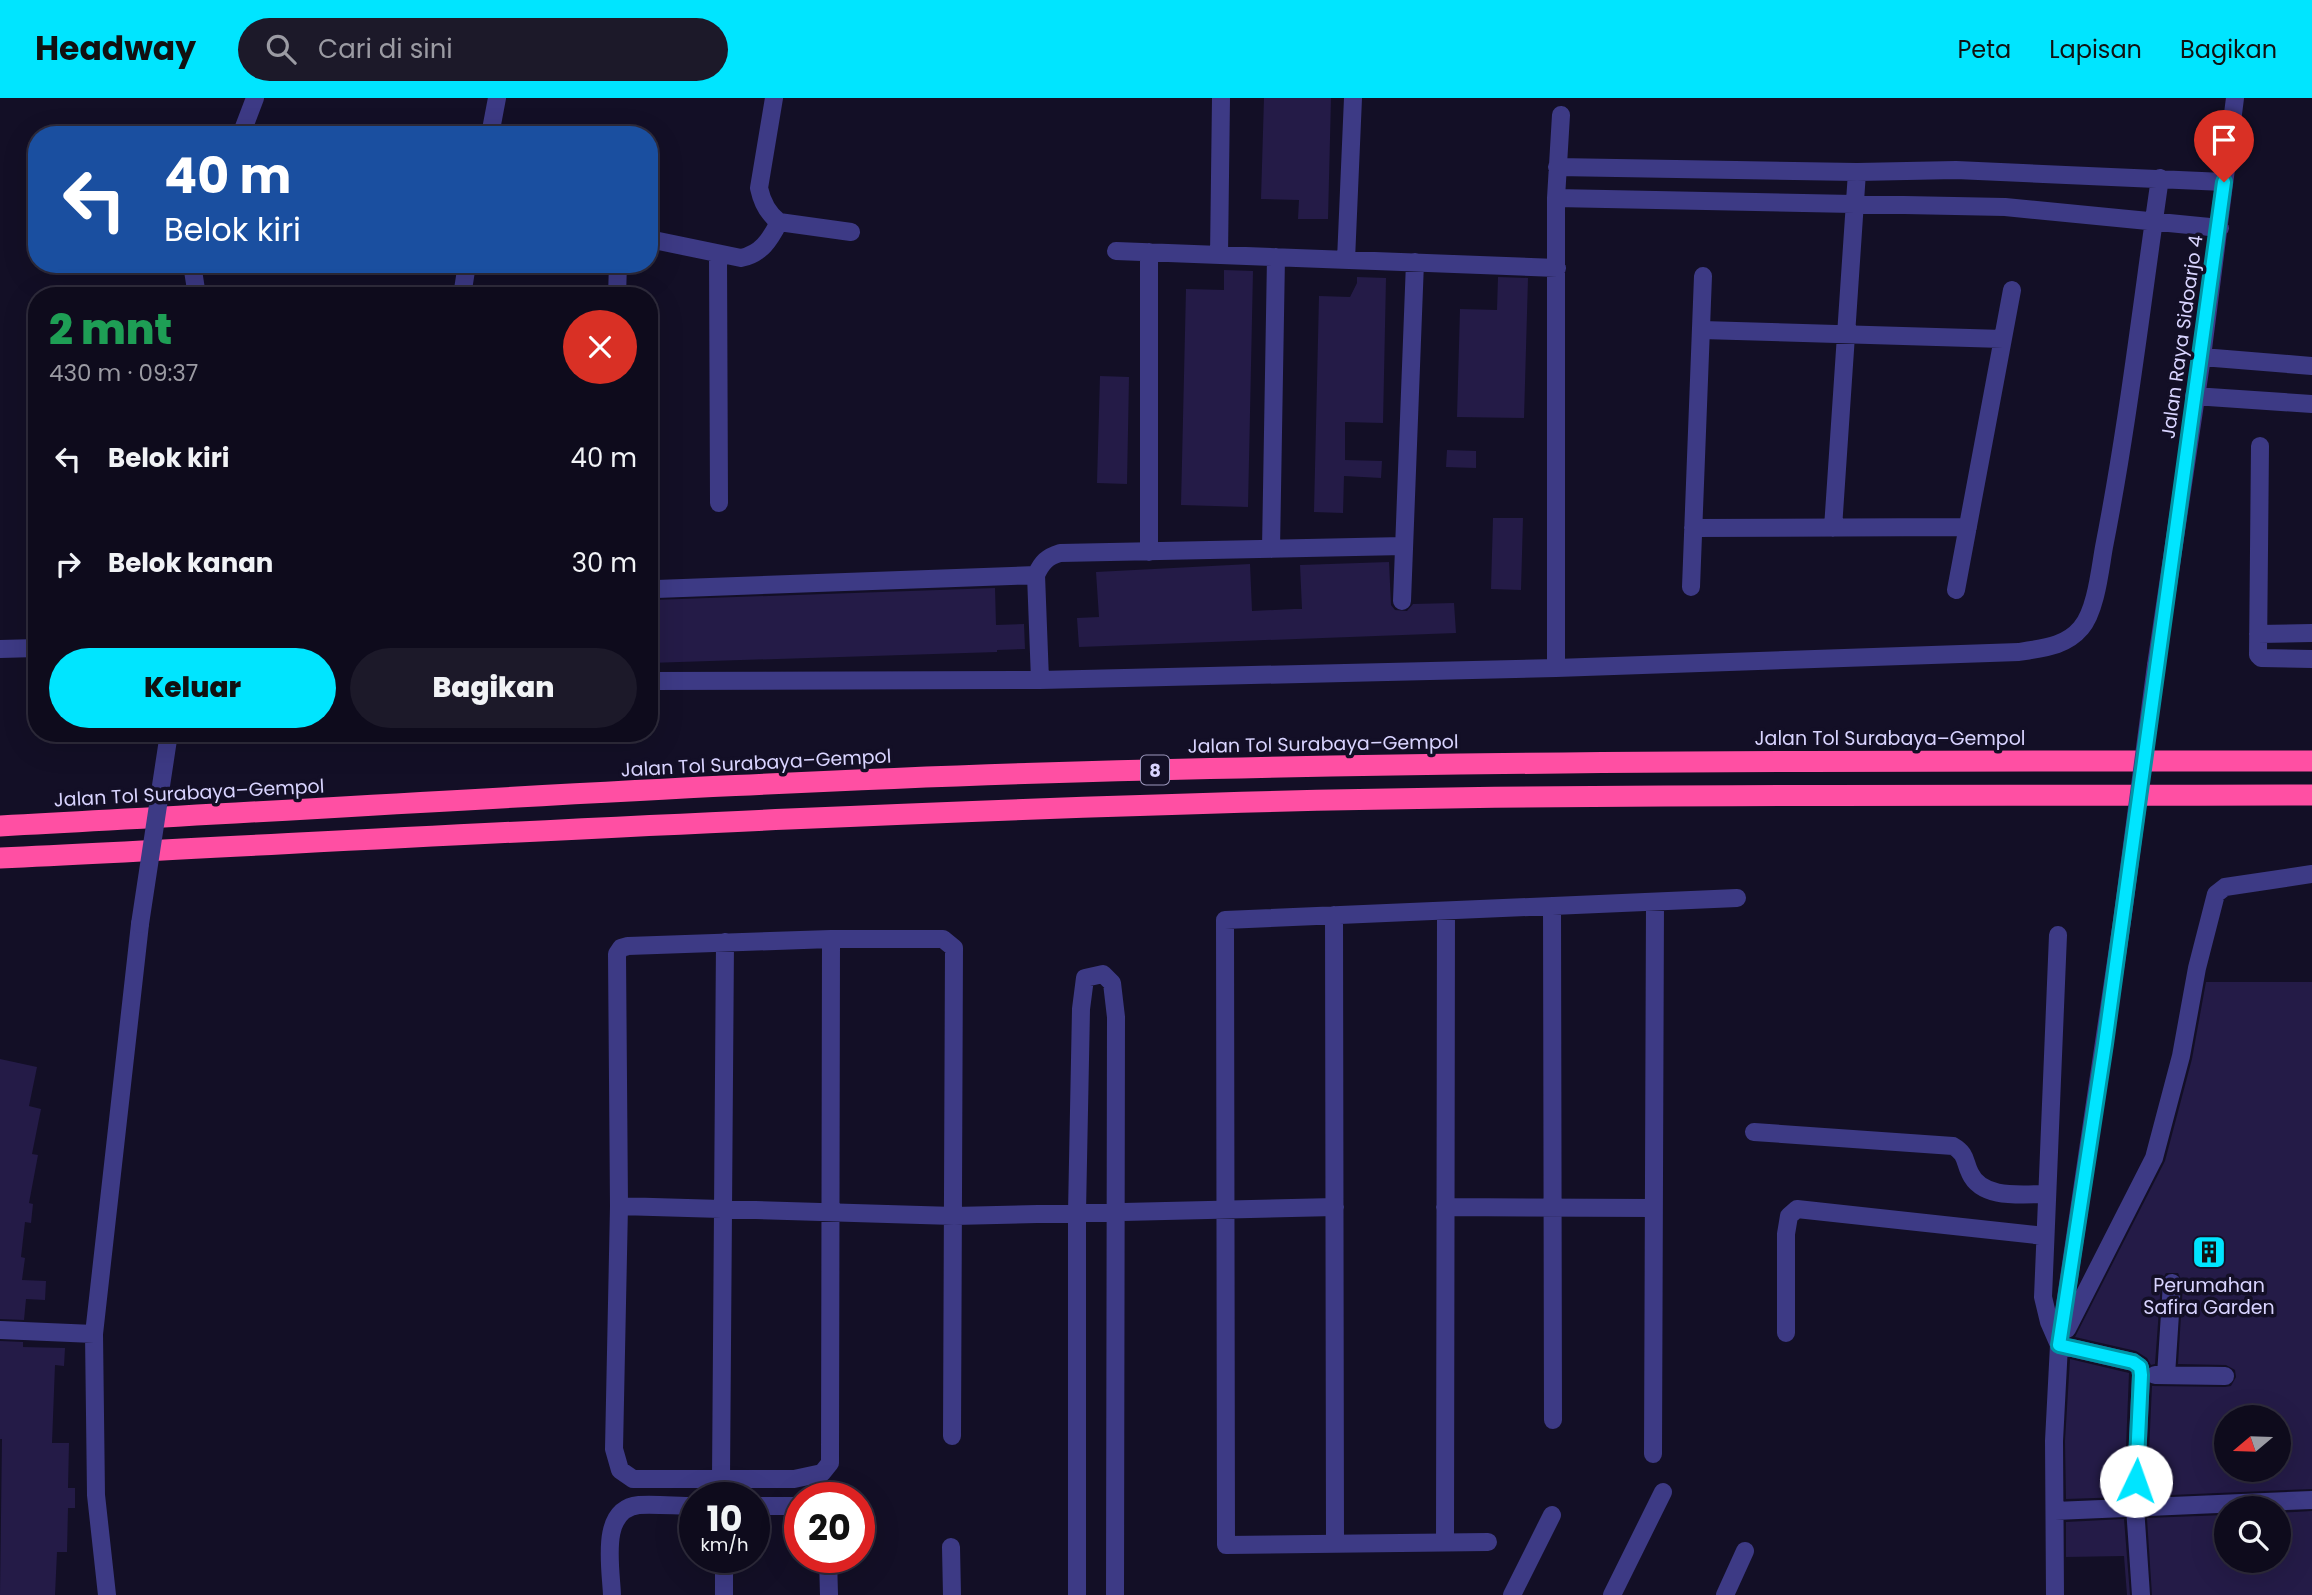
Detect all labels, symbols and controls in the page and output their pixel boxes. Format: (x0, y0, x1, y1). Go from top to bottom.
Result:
search box (238, 18, 728, 81)
text: Headway (35, 25, 196, 72)
icon: search (262, 30, 300, 68)
text: Cari di sini (318, 31, 453, 67)
text: Peta (1957, 33, 2011, 66)
text: Lapisan (2049, 33, 2142, 66)
text: Bagikan (2180, 33, 2277, 66)
pin (2194, 110, 2254, 182)
icon: arrive (2205, 121, 2243, 159)
text: 40 m (164, 142, 291, 210)
icon: left (49, 154, 140, 245)
text: Belok kiri (164, 207, 301, 252)
street label: Jalan Raya Sidoarjo 4 (2154, 233, 2210, 441)
text: 2 mnt (49, 300, 172, 359)
button: close (563, 310, 637, 384)
text: 430 m · 09:37 (49, 357, 198, 389)
icon: left (49, 440, 87, 478)
text: Belok kiri (108, 440, 230, 476)
text: 40 m (571, 440, 637, 476)
icon: right (49, 545, 87, 583)
text: Belok kanan (108, 545, 273, 581)
text: 30 m (572, 545, 637, 581)
button: Keluar (49, 648, 336, 728)
button: Bagikan (350, 648, 637, 728)
street label: Jalan Tol Surabaya–Gempol (1755, 725, 2026, 752)
street label: Jalan Tol Surabaya–Gempol (1187, 728, 1459, 760)
street label: Jalan Tol Surabaya–Gempol (620, 742, 892, 784)
road number: 8 (1141, 756, 1169, 784)
street label: Jalan Tol Surabaya–Gempol (53, 772, 325, 814)
building icon: Perumahan Safira Garden (2190, 1233, 2228, 1271)
place label: Perumahan Safira Garden (2143, 1272, 2275, 1321)
north arrow (2214, 1405, 2291, 1482)
map controls (2214, 1405, 2291, 1573)
position arrow (2099, 1444, 2173, 1518)
speed limit sign: 20 (784, 1482, 875, 1573)
text: 10 (707, 1494, 742, 1543)
button: search (2214, 1496, 2291, 1573)
text: km/h (701, 1532, 748, 1557)

